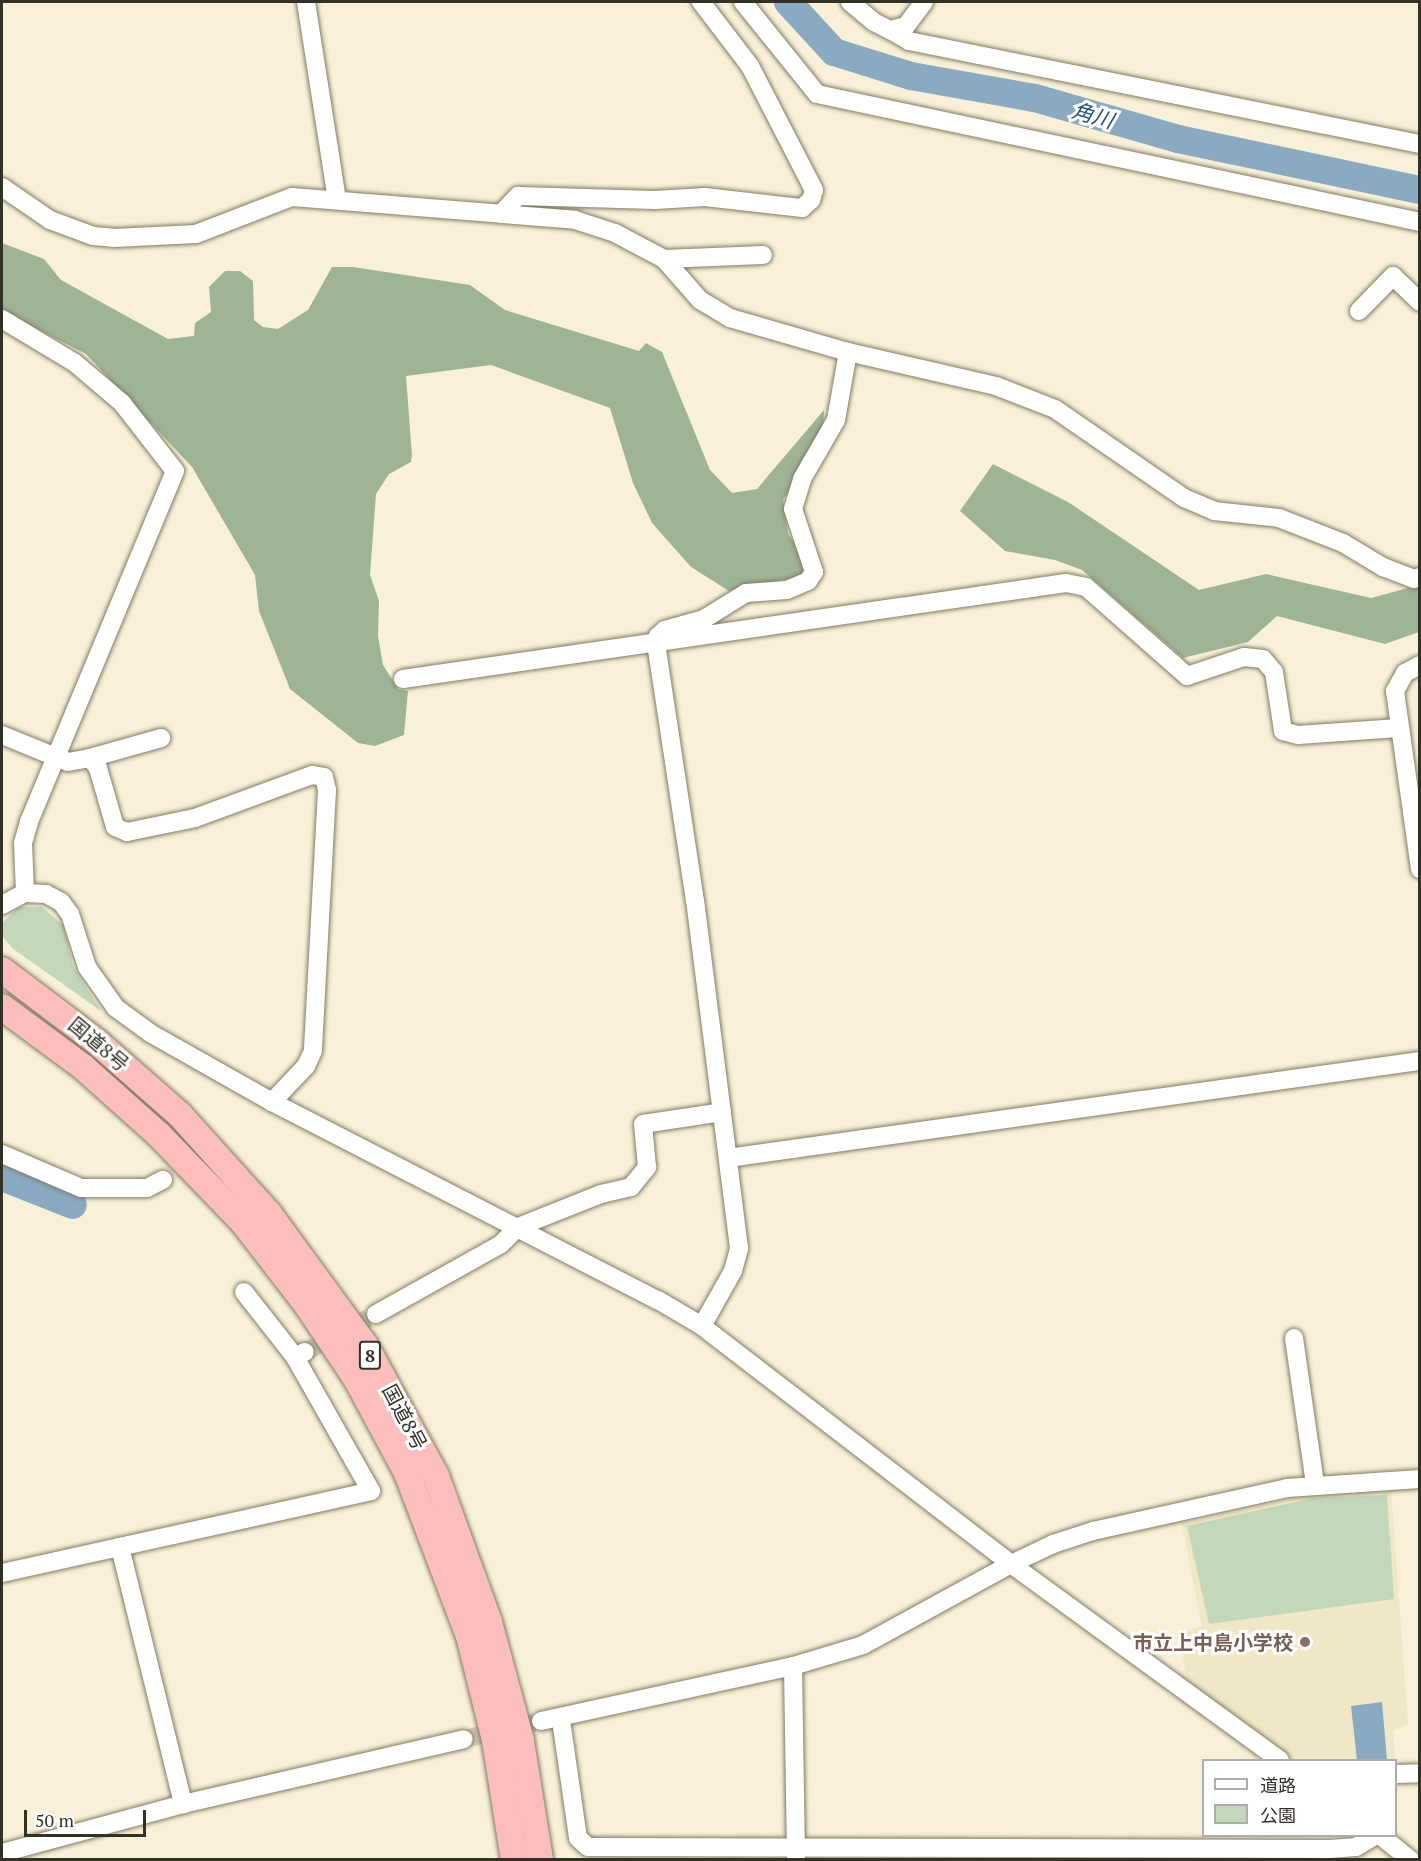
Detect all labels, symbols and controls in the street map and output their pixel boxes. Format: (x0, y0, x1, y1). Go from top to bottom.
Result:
water label: 角川 (1069, 97, 1117, 133)
street label: 国道8号 (64, 1012, 134, 1076)
road number: 8 (358, 1340, 382, 1370)
street label: 国道8号 (378, 1380, 432, 1454)
place label: 市立上中島小学校 (1133, 1630, 1293, 1654)
marker: 市立上中島小学校 (1298, 1635, 1312, 1649)
legend (1202, 1759, 1397, 1837)
text: 道路 (1260, 1773, 1296, 1797)
scale bar (27, 1798, 148, 1836)
text: 公園 (1260, 1803, 1296, 1827)
text: 50 m (35, 1808, 74, 1832)

